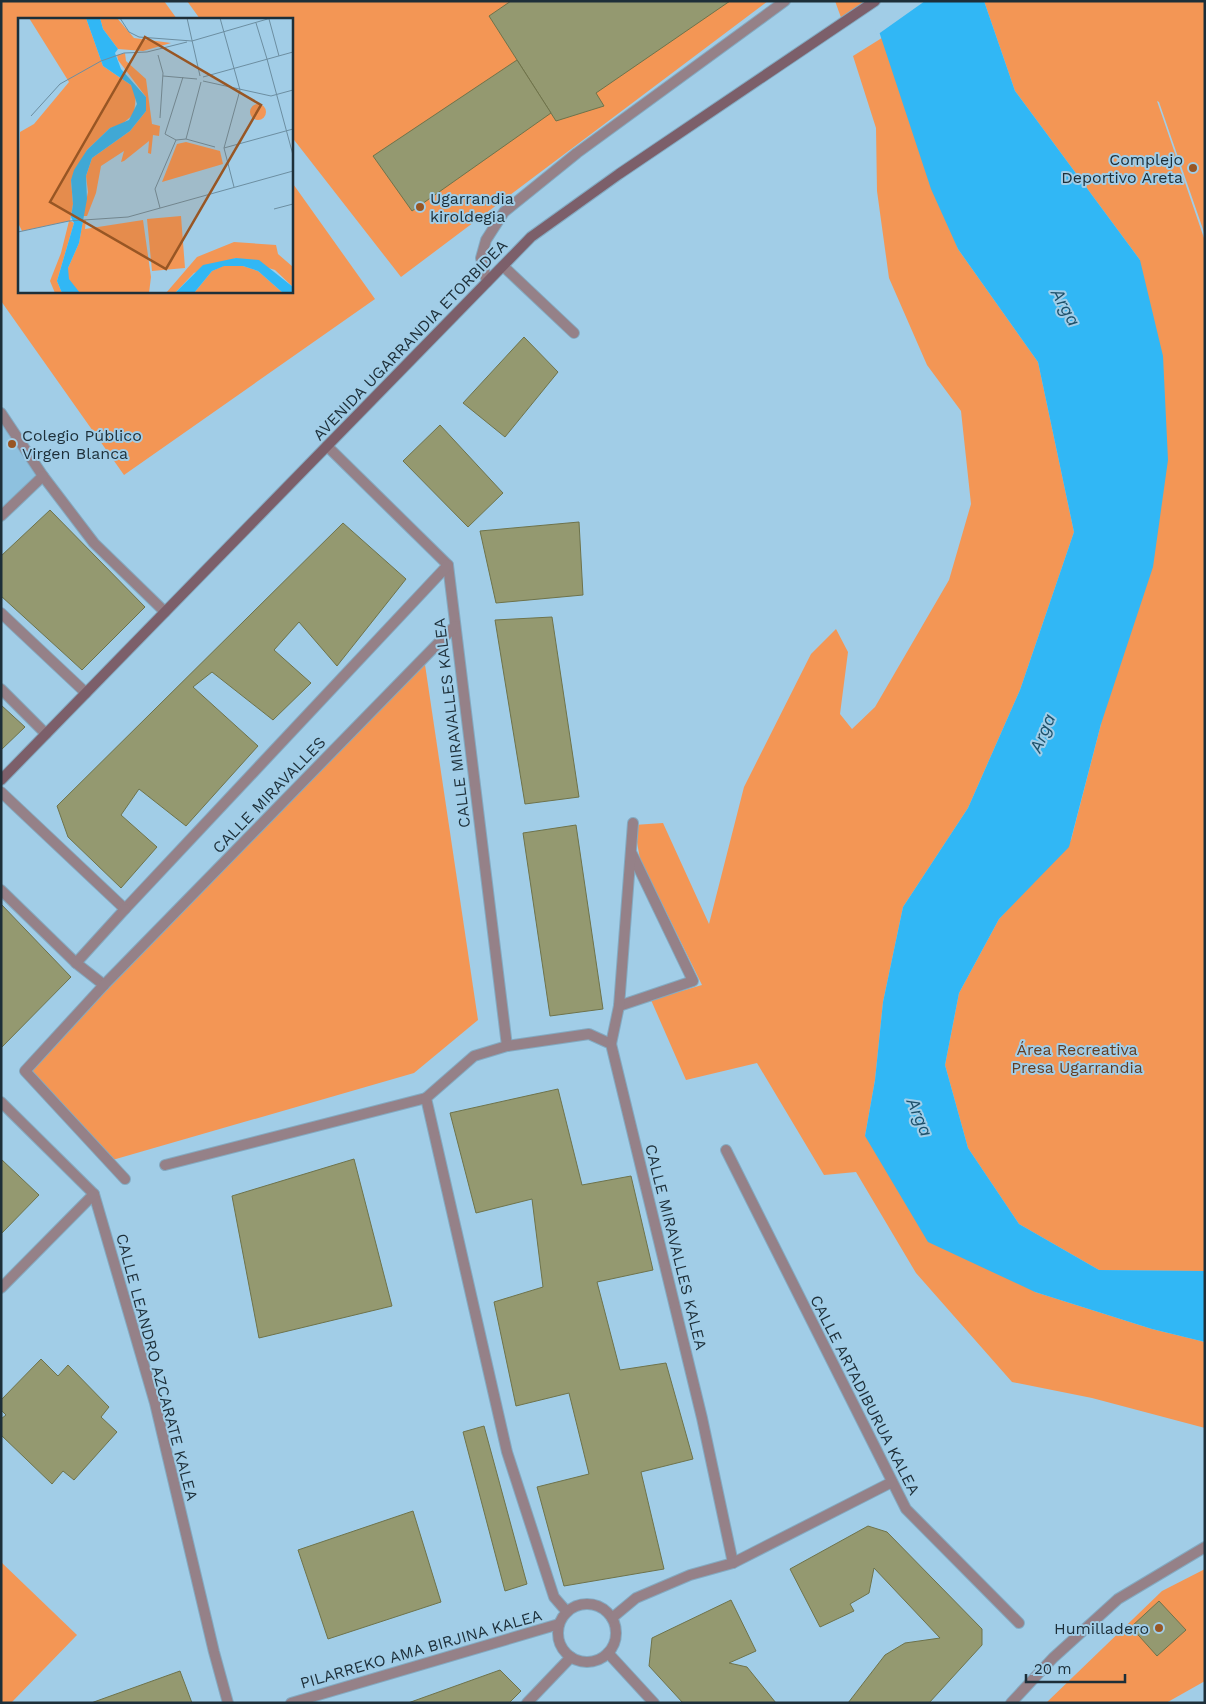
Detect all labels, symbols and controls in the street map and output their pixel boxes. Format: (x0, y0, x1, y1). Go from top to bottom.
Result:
inset map (18, 18, 292, 292)
place label: Complejo Deportivo Areta (1061, 150, 1183, 187)
marker: Complejo Deportivo Areta (1187, 162, 1199, 174)
place label: Ugarrandia kiroldegia (430, 189, 514, 226)
marker: Ugarrandia kiroldegia (414, 201, 426, 213)
street label: AVENIDA UGARRANDIA ETORBIDEA (309, 235, 511, 444)
water label: Arga (1047, 283, 1085, 330)
place label: Colegio Público Virgen Blanca (22, 426, 142, 463)
marker: Colegio Público Virgen Blanca (6, 438, 18, 450)
street label: CALLE MIRAVALLES KALEA (430, 617, 474, 829)
water label: Arga (1024, 710, 1060, 757)
street label: CALLE MIRAVALLES (208, 733, 330, 857)
park label: Área Recreativa Presa Ugarrandia (1011, 1040, 1143, 1077)
water label: Arga (902, 1093, 938, 1140)
street label: CALLE MIRAVALLES KALEA (641, 1142, 711, 1352)
street label: CALLE LEANDRO AZCARATE KALEA (112, 1231, 202, 1503)
street label: CALLE ARTADIBURUA KALEA (806, 1292, 924, 1499)
street label: PILARREKO AMA BIRJINA KALEA (298, 1605, 545, 1693)
place label: Humilladero (1054, 1619, 1149, 1638)
marker: Humilladero (1153, 1622, 1165, 1634)
scale bar (1026, 1652, 1125, 1684)
text: 20 m (1034, 1660, 1072, 1678)

